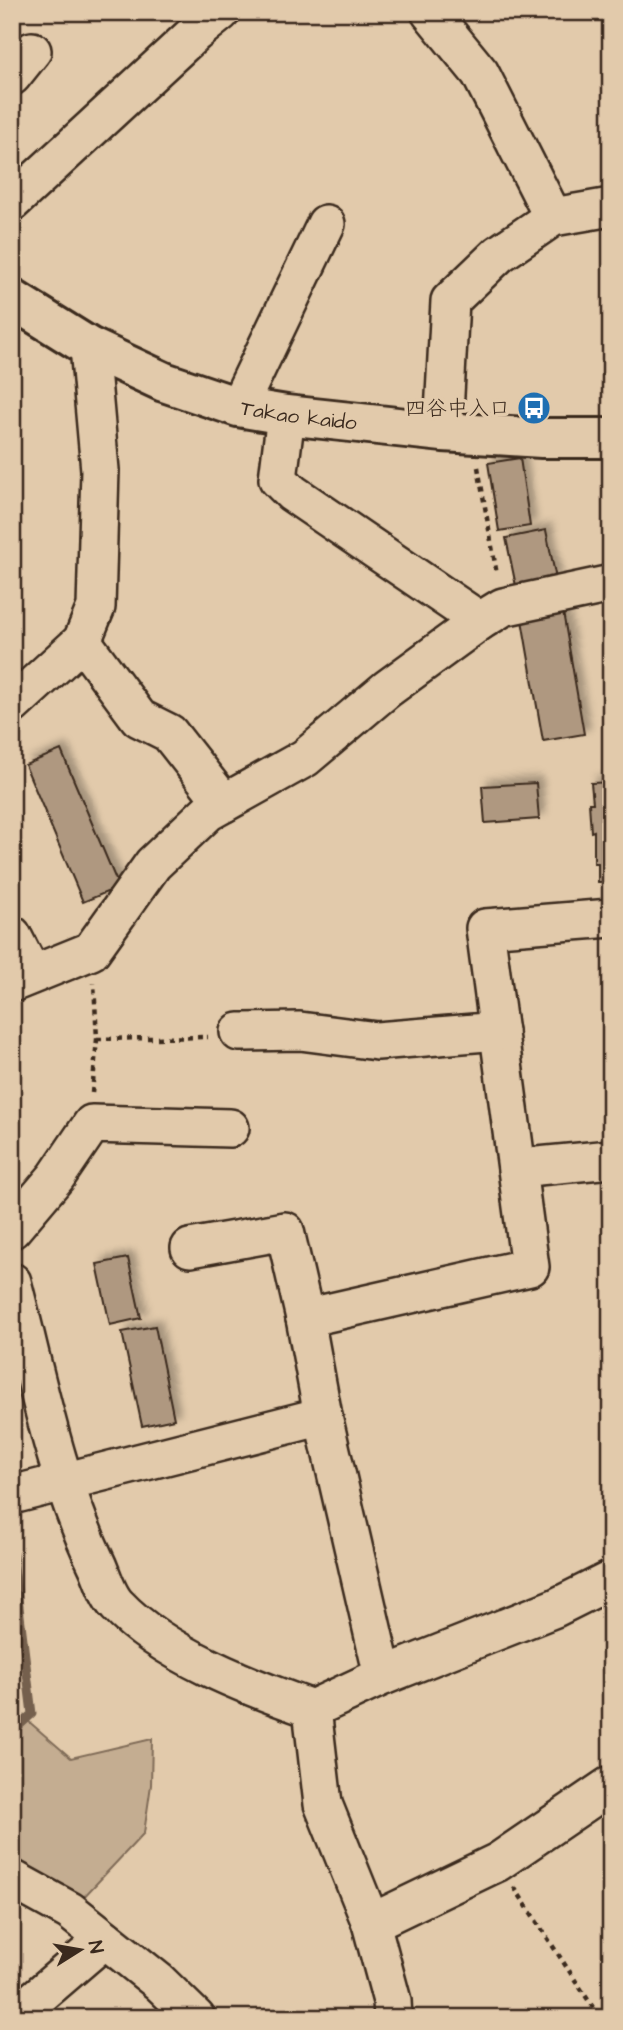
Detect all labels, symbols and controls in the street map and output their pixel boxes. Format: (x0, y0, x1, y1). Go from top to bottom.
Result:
bus stop icon: 四谷中入口 (515, 389, 553, 427)
street label: Takao kaido (238, 393, 359, 437)
place label: 四谷中入口 (405, 394, 510, 423)
north arrow (46, 1914, 116, 1984)
text: N (81, 1939, 110, 1956)

